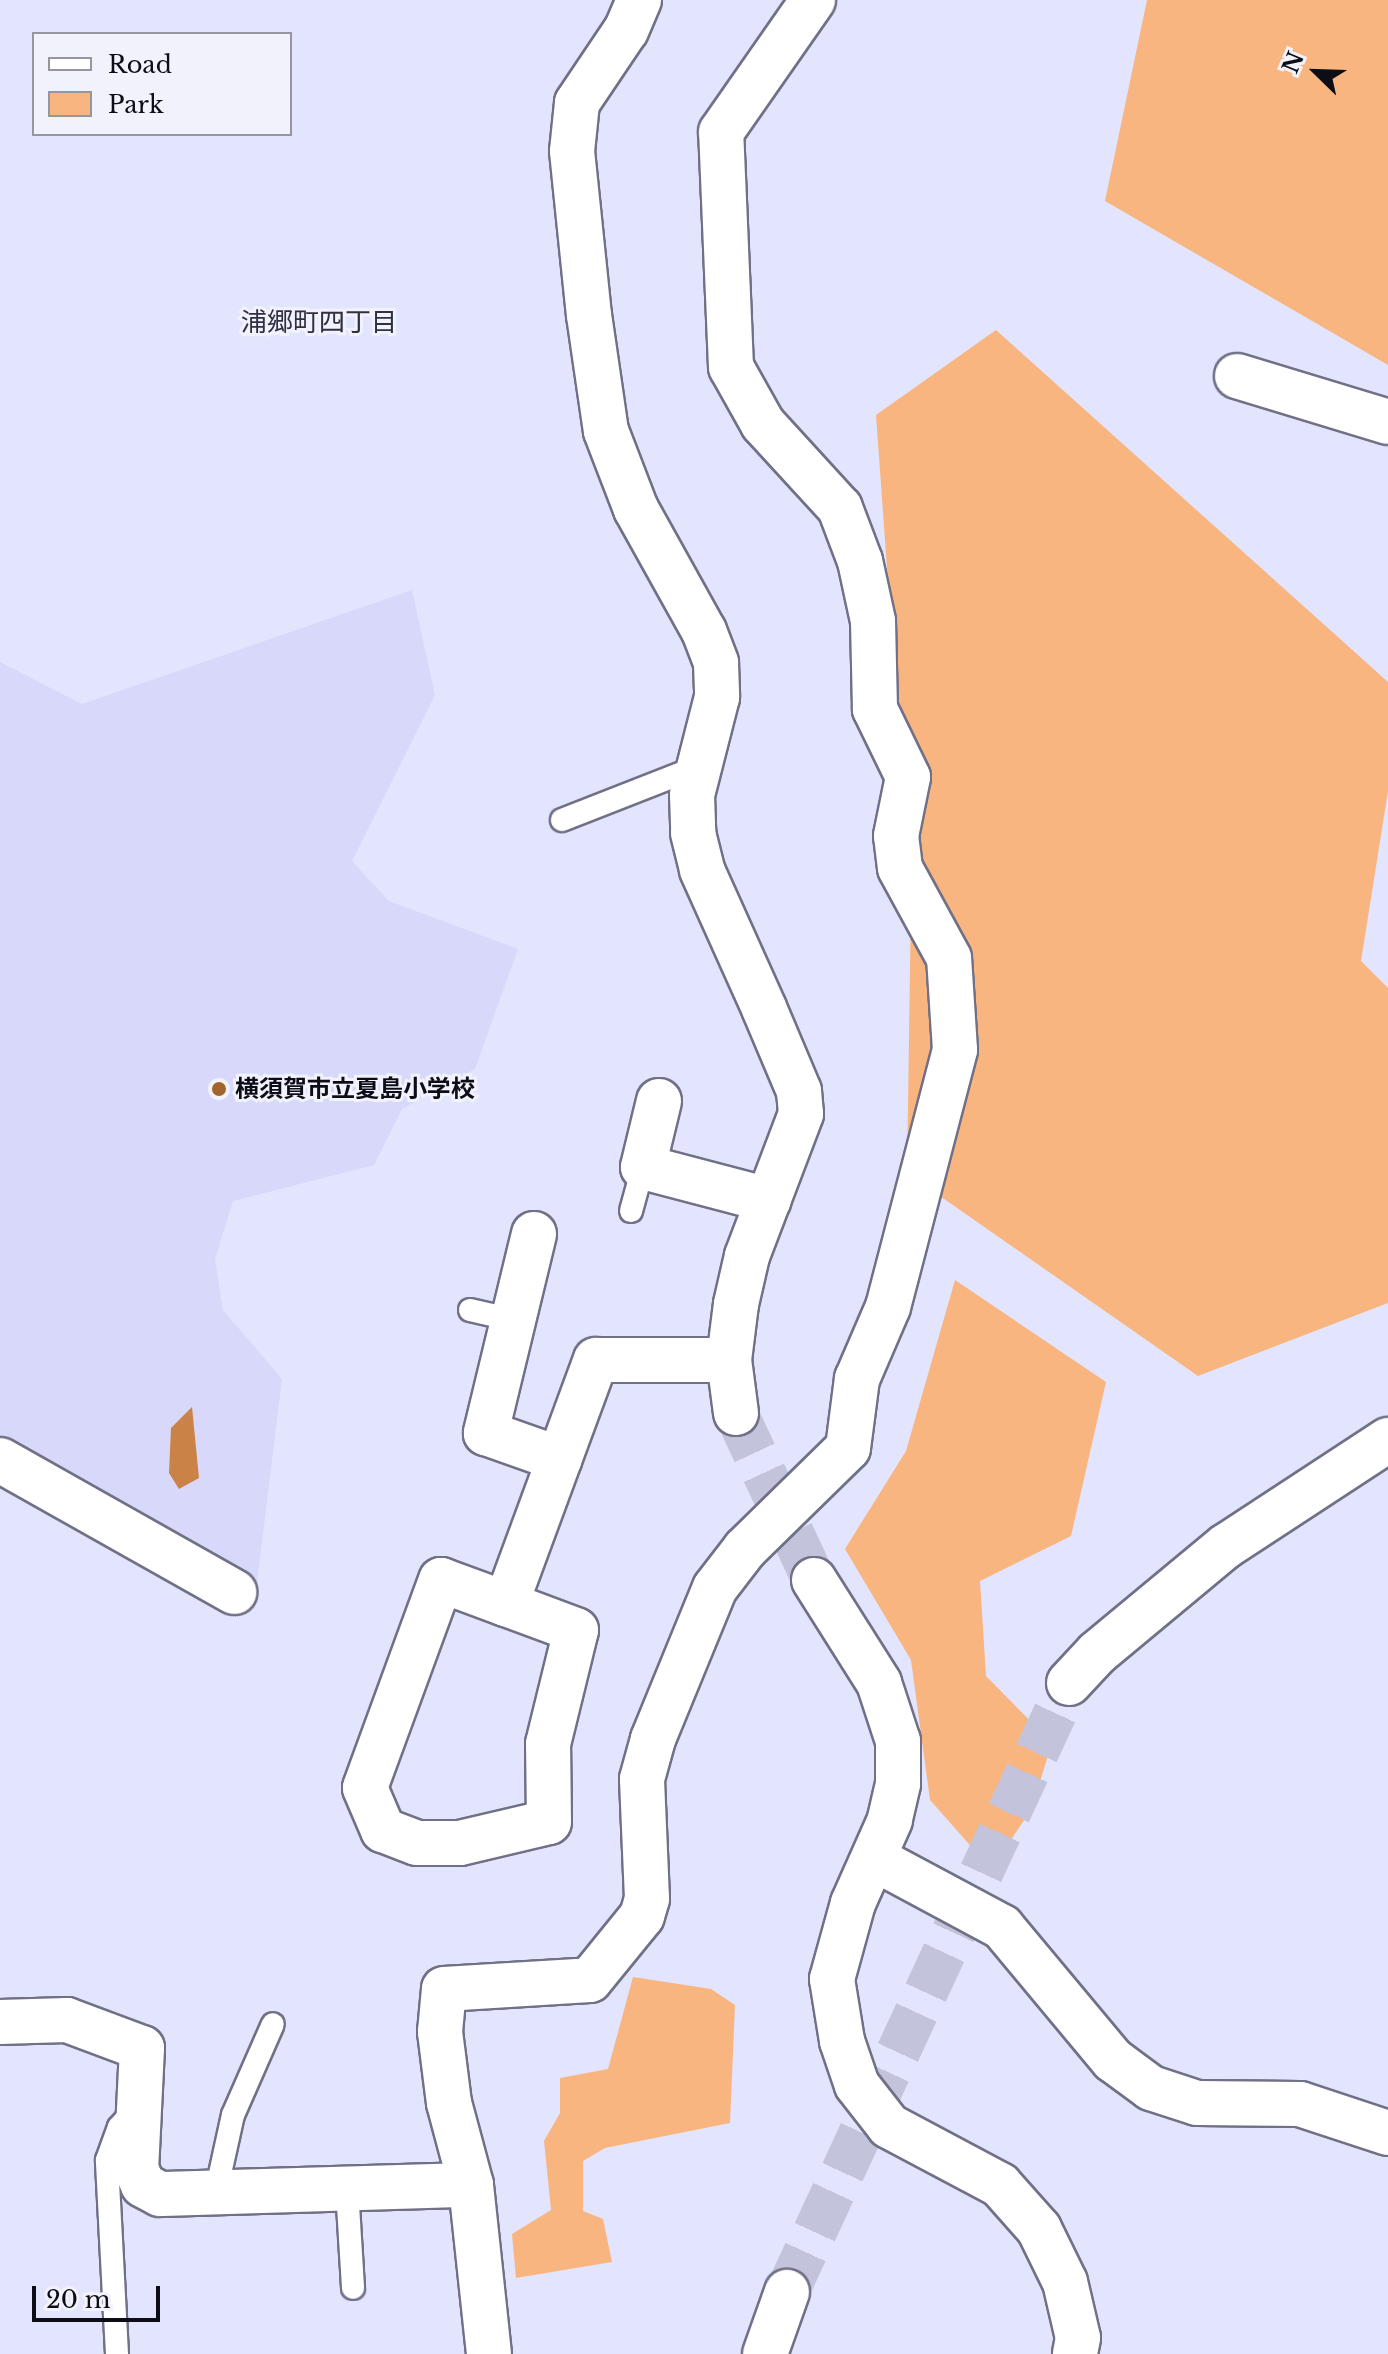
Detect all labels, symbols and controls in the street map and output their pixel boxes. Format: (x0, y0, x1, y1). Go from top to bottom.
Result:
legend (32, 32, 292, 136)
north arrow (1276, 32, 1356, 112)
text: N (1277, 48, 1310, 77)
text: Road (108, 50, 172, 79)
text: Park (108, 90, 164, 119)
district label: 浦郷町四丁目 (241, 307, 397, 339)
place label: 横須賀市立夏島小学校 (235, 1075, 475, 1103)
marker: 横須賀市立夏島小学校 (210, 1080, 228, 1098)
scale bar (36, 2270, 164, 2320)
text: 20 m (46, 2285, 111, 2314)

